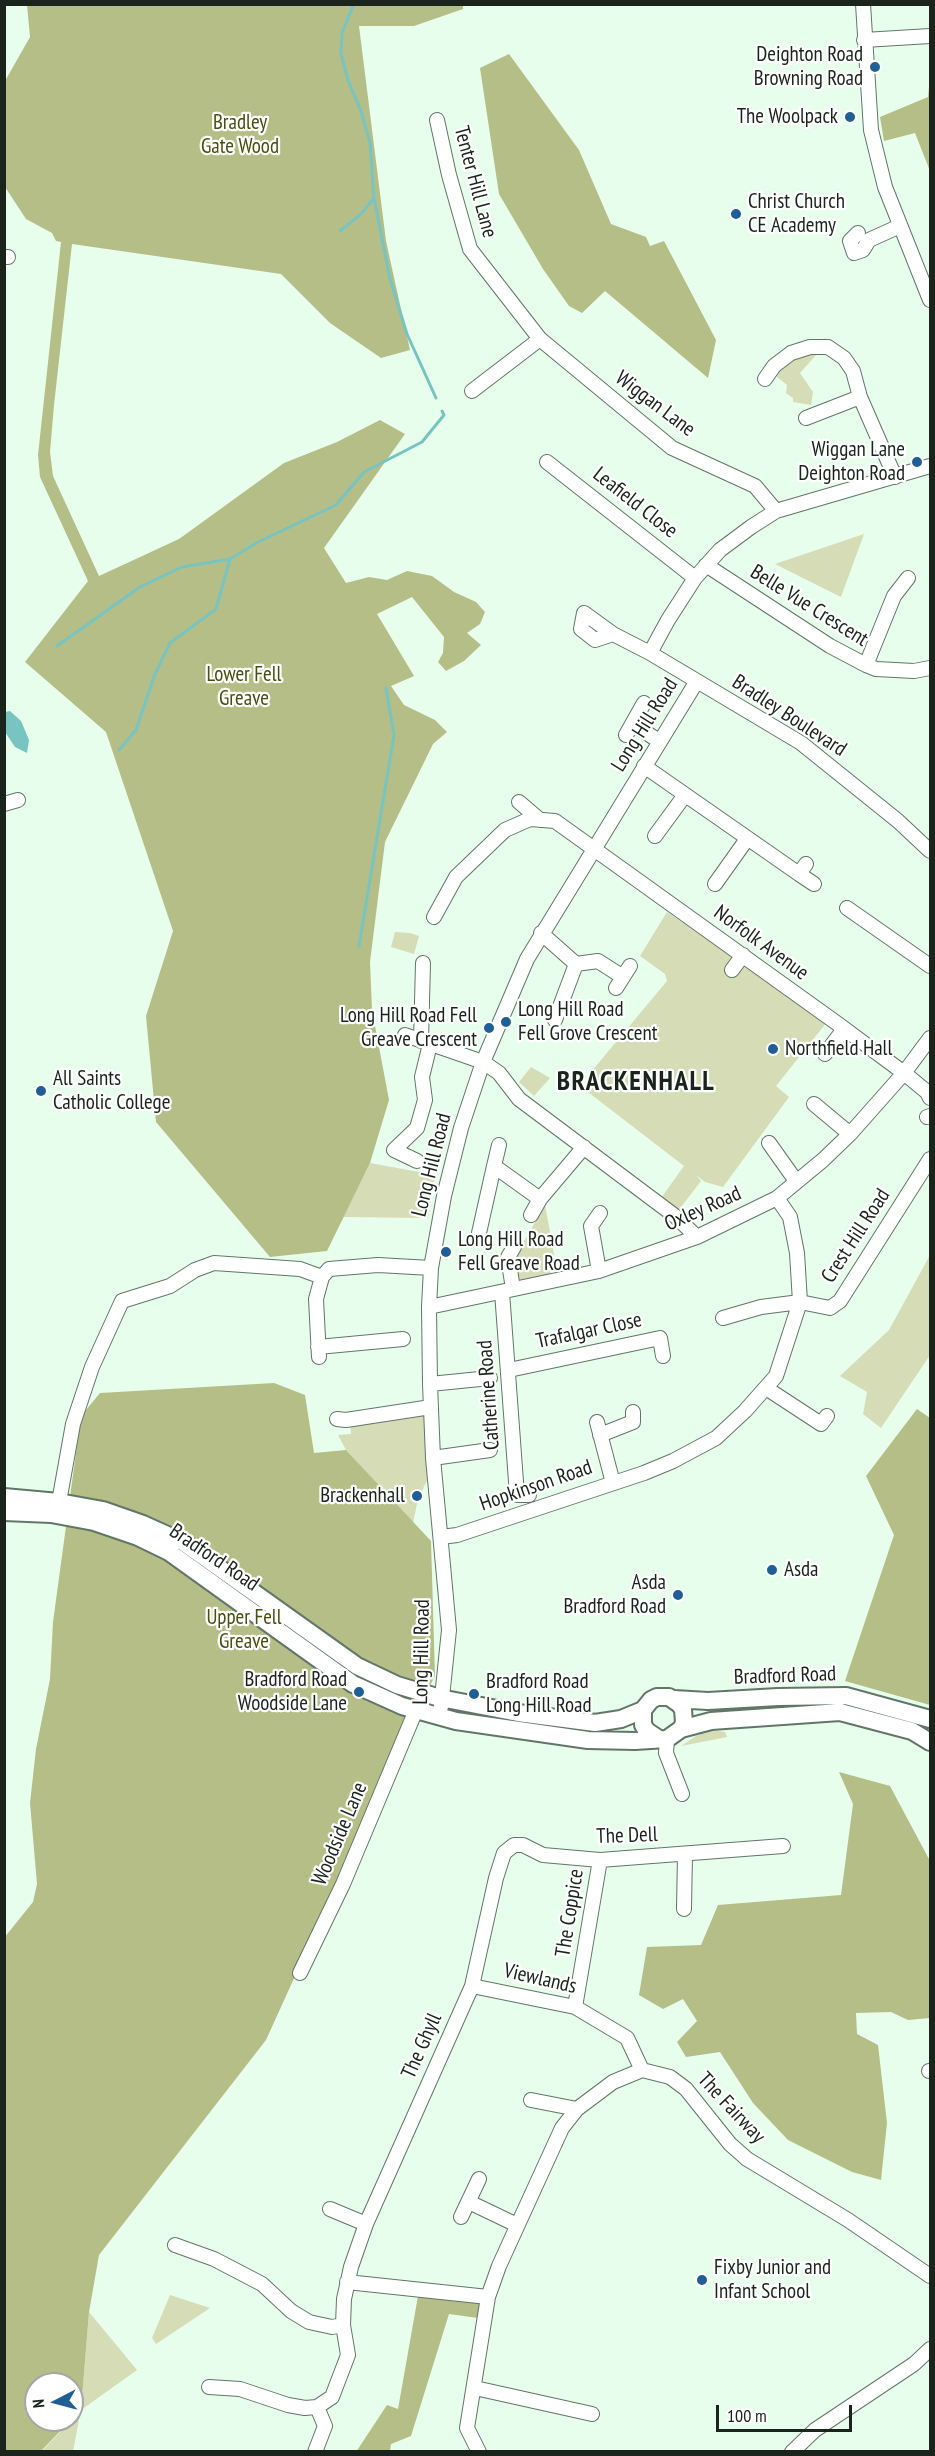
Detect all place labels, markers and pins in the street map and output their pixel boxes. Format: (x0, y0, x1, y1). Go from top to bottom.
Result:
place label: Deighton Road Browning Road (754, 42, 863, 92)
marker: Deighton Road Browning Road (868, 60, 882, 74)
place label: The Woolpack (737, 104, 838, 130)
marker: The Woolpack (843, 110, 857, 124)
place label: Christ Church CE Academy (748, 189, 845, 239)
marker: Christ Church CE Academy (729, 207, 743, 221)
place label: Wiggan Lane Deighton Road (798, 437, 905, 487)
marker: Wiggan Lane Deighton Road (910, 455, 924, 469)
place label: Long Hill Road Fell Grove Crescent (518, 997, 657, 1047)
place label: Long Hill Road Fell Greave Crescent (340, 1003, 477, 1053)
marker: Long Hill Road Fell Grove Crescent (499, 1015, 513, 1029)
marker: Long Hill Road Fell Greave Crescent (482, 1021, 496, 1035)
place label: Northfield Hall (785, 1036, 892, 1062)
marker: Northfield Hall (766, 1042, 780, 1056)
place label: All Saints Catholic College (53, 1066, 170, 1116)
marker: All Saints Catholic College (34, 1084, 48, 1098)
place label: Long Hill Road Fell Greave Road (458, 1227, 580, 1277)
marker: Long Hill Road Fell Greave Road (439, 1245, 453, 1259)
place label: Brackenhall (320, 1483, 405, 1509)
marker: Brackenhall (410, 1489, 424, 1503)
place label: Asda (784, 1557, 819, 1583)
marker: Asda (765, 1563, 779, 1577)
place label: Asda Bradford Road (563, 1570, 666, 1620)
marker: Asda Bradford Road (671, 1588, 685, 1602)
place label: Bradford Road Woodside Lane (238, 1667, 347, 1717)
place label: Bradford Road Long Hill Road (486, 1669, 591, 1719)
marker: Bradford Road Woodside Lane (352, 1685, 366, 1699)
marker: Bradford Road Long Hill Road (467, 1687, 481, 1701)
place label: Fixby Junior and Infant School (714, 2255, 831, 2305)
marker: Fixby Junior and Infant School (695, 2273, 709, 2287)

